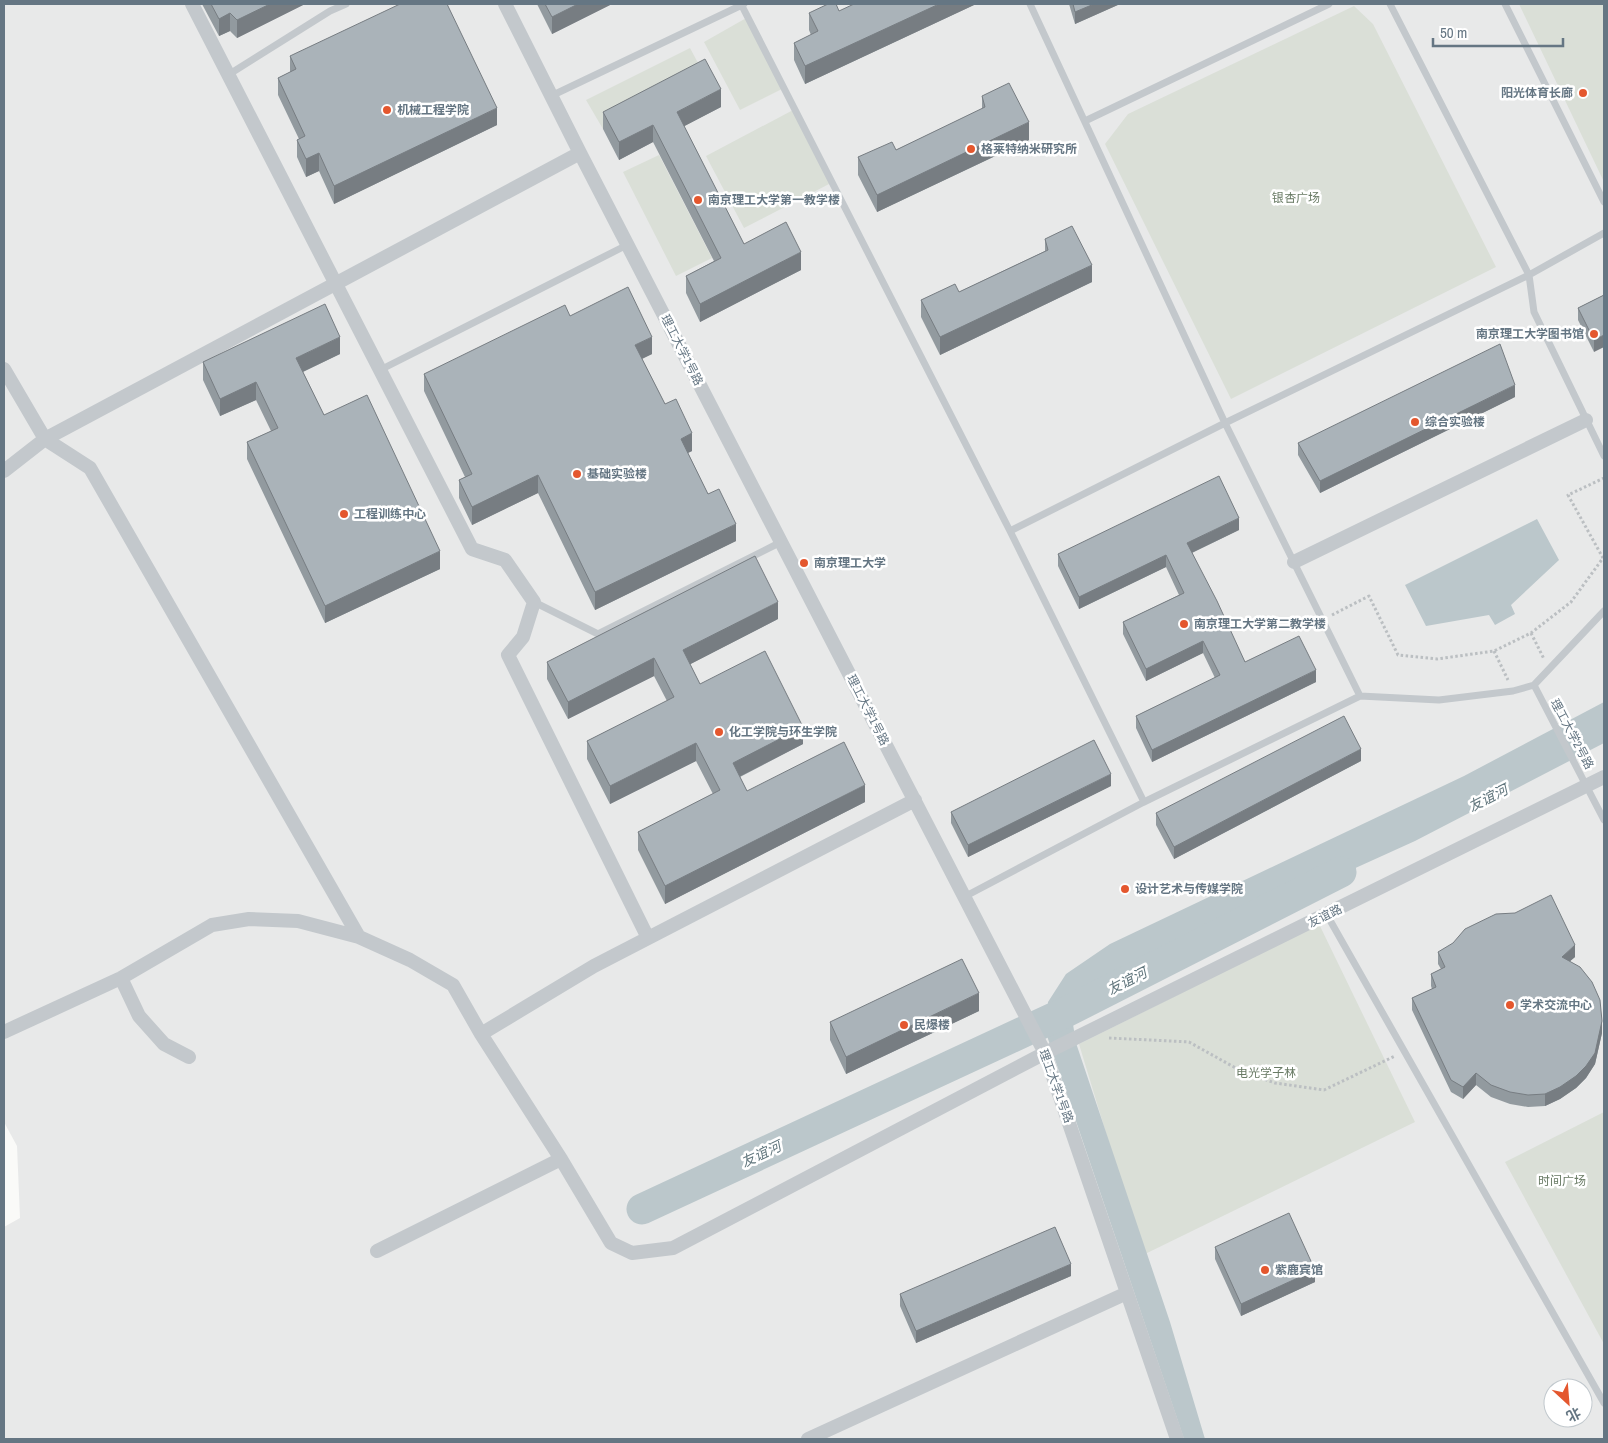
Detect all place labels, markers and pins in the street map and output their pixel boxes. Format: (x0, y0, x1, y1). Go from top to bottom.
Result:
place label: 阳光体育长廊 (1501, 85, 1573, 101)
marker: 阳光体育长廊 (1577, 87, 1589, 99)
place label: 机械工程学院 (397, 102, 469, 118)
marker: 机械工程学院 (381, 104, 393, 116)
place label: 格莱特纳米研究所 (981, 141, 1077, 157)
marker: 格莱特纳米研究所 (965, 143, 977, 155)
place label: 南京理工大学第一教学楼 (708, 192, 840, 208)
marker: 南京理工大学第一教学楼 (692, 194, 704, 206)
place label: 南京理工大学图书馆 (1476, 326, 1584, 342)
marker: 南京理工大学图书馆 (1588, 328, 1600, 340)
place label: 综合实验楼 (1425, 414, 1485, 430)
marker: 综合实验楼 (1409, 416, 1421, 428)
place label: 基础实验楼 (587, 466, 647, 482)
marker: 基础实验楼 (571, 468, 583, 480)
place label: 工程训练中心 (354, 506, 426, 522)
marker: 工程训练中心 (338, 508, 350, 520)
place label: 南京理工大学 (814, 555, 886, 571)
marker: 南京理工大学 (798, 557, 810, 569)
place label: 南京理工大学第二教学楼 (1194, 616, 1326, 632)
marker: 南京理工大学第二教学楼 (1178, 618, 1190, 630)
place label: 化工学院与环生学院 (729, 724, 837, 740)
marker: 化工学院与环生学院 (713, 726, 725, 738)
place label: 设计艺术与传媒学院 (1135, 881, 1243, 897)
marker: 设计艺术与传媒学院 (1119, 883, 1131, 895)
place label: 学术交流中心 (1520, 997, 1592, 1013)
marker: 学术交流中心 (1504, 999, 1516, 1011)
place label: 民爆楼 (914, 1017, 950, 1033)
marker: 民爆楼 (898, 1019, 910, 1031)
place label: 紫鹿宾馆 (1275, 1262, 1323, 1278)
marker: 紫鹿宾馆 (1259, 1264, 1271, 1276)

